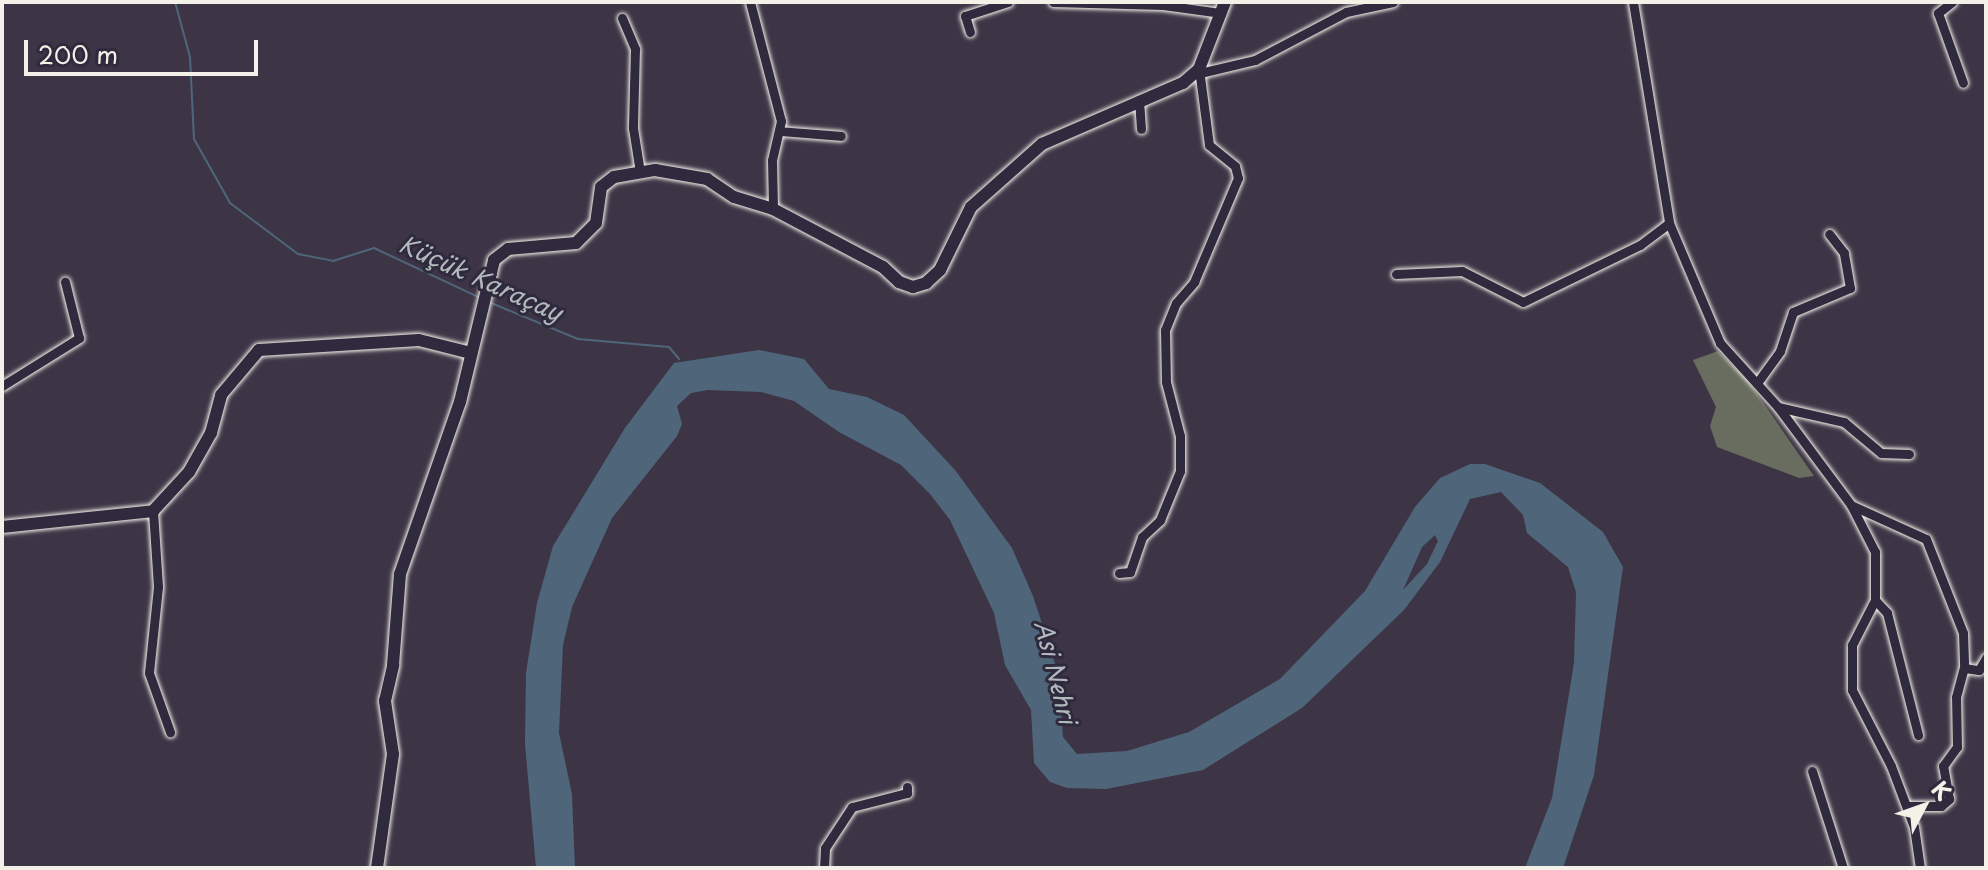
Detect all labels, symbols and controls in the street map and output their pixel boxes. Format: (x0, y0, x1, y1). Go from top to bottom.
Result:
scale bar (28, 24, 262, 74)
text: 200 m (38, 36, 118, 72)
water label: Küçük Karaçay (395, 229, 567, 327)
water label: Asi Nehri (1029, 616, 1083, 728)
north arrow (1884, 766, 1964, 846)
text: K (1925, 773, 1960, 807)

